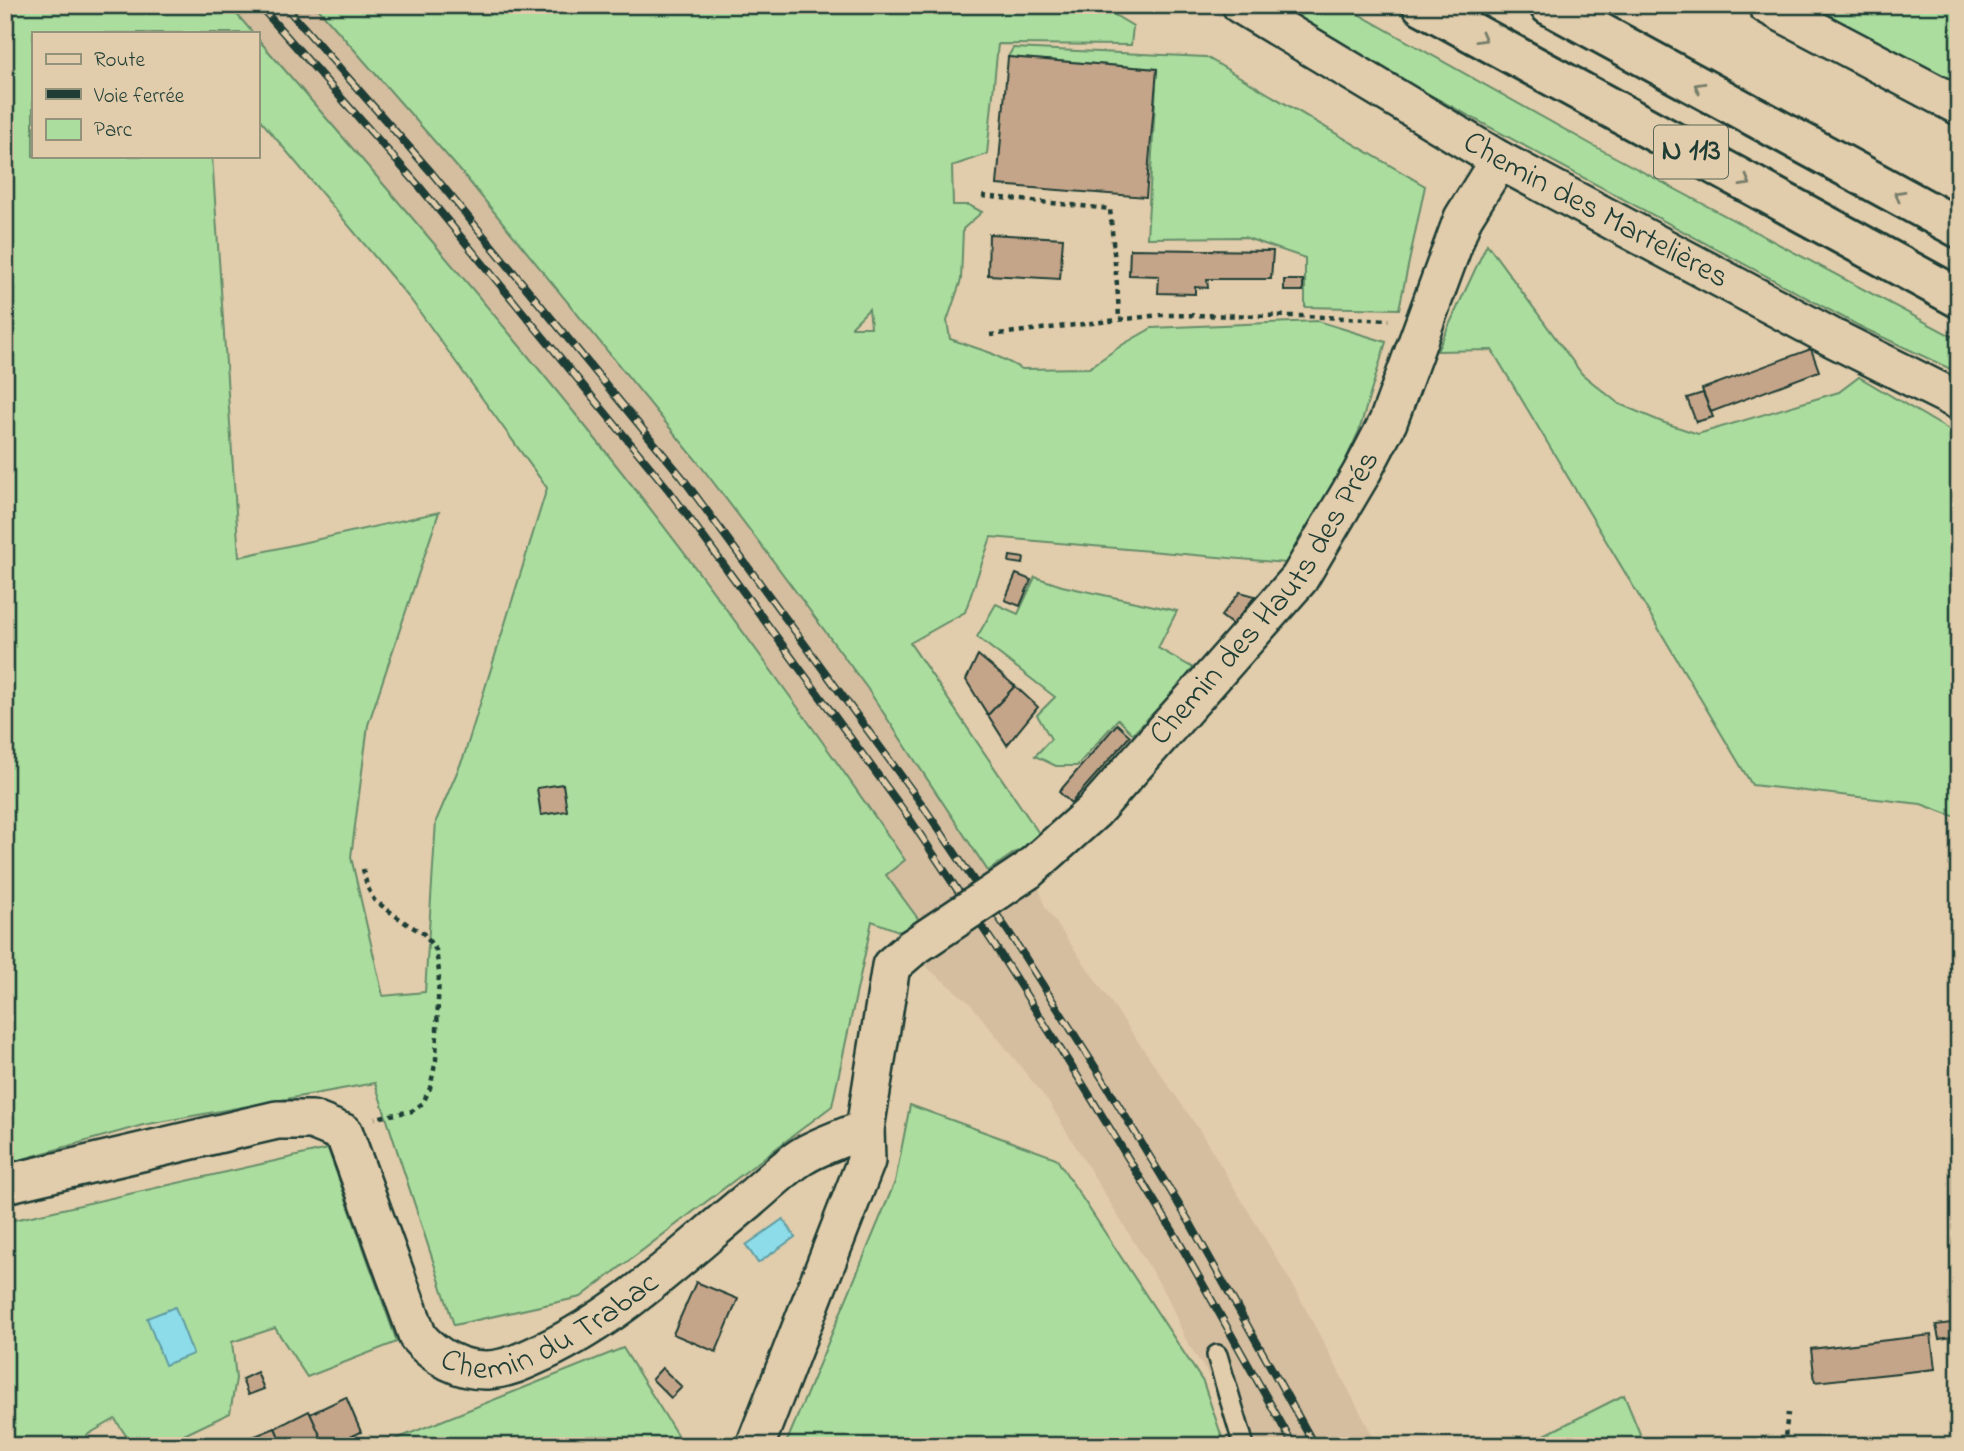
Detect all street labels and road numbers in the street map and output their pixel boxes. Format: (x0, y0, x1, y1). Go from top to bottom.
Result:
street label: Chemin des Martelières (1453, 120, 1737, 302)
road number: N 113 (1654, 126, 1728, 178)
street label: Chemin des Hauts des Prés (1138, 443, 1393, 757)
street label: Chemin du Trabac (432, 1260, 670, 1394)

